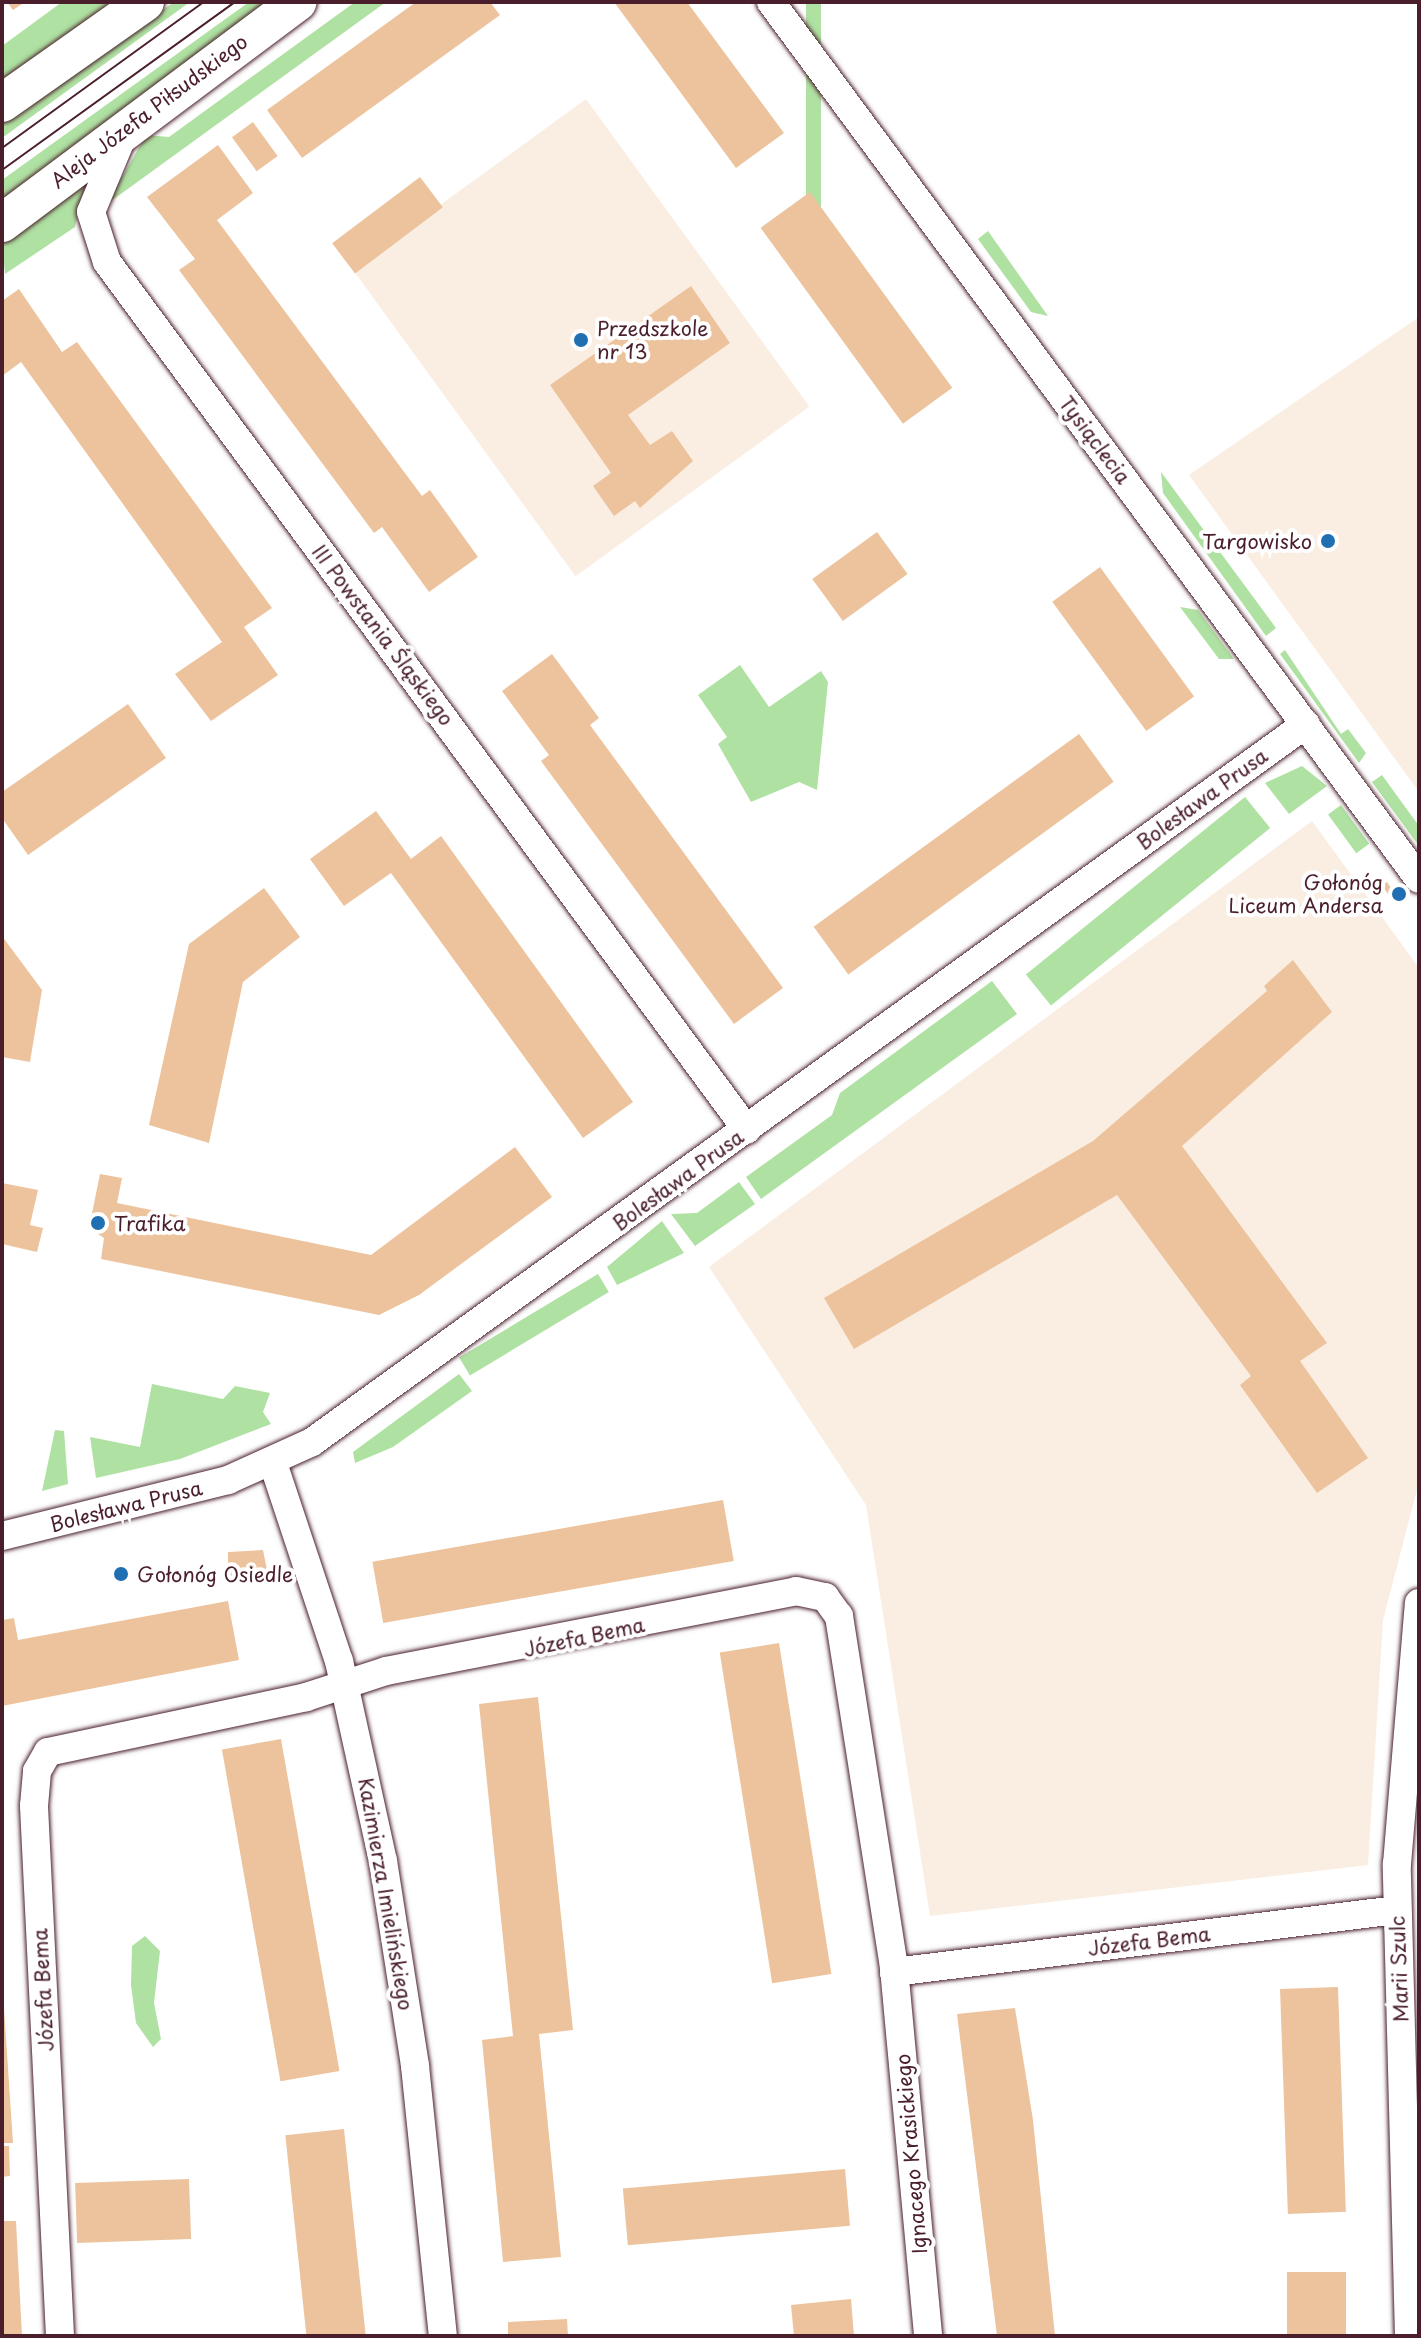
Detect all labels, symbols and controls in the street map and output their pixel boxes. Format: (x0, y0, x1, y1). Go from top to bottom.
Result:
street label: Aleja Józefa Piłsudskiego (46, 29, 252, 193)
place label: Przedszkole nr 13 (597, 316, 708, 363)
marker: Przedszkole nr 13 (572, 331, 590, 349)
street label: Tysiąclecia (1054, 391, 1136, 489)
place label: Targowisko (1202, 529, 1312, 553)
marker: Targowisko (1319, 532, 1337, 550)
street label: III Powstania Śląskiego (308, 540, 458, 730)
street label: Bolesława Prusa (1132, 744, 1272, 854)
place label: Gołonóg Liceum Andersa (1231, 870, 1383, 917)
marker: Gołonóg Liceum Andersa (1390, 885, 1408, 903)
street label: Bolesława Prusa (608, 1125, 748, 1235)
place label: Trafika (114, 1211, 186, 1235)
marker: Trafika (89, 1214, 107, 1232)
street label: Bolesława Prusa (48, 1476, 204, 1536)
place label: Gołonóg Osiedle (137, 1562, 293, 1586)
marker: Gołonóg Osiedle (112, 1565, 130, 1583)
street label: Józefa Bema (521, 1612, 647, 1662)
street label: Kazimierza Imielińskiego (354, 1776, 418, 2012)
street label: Marii Szulc (1385, 1915, 1413, 2023)
street label: Józefa Bema (1086, 1922, 1212, 1960)
street label: Józefa Bema (28, 1927, 58, 2053)
street label: Ignacego Krasickiego (890, 2052, 932, 2256)

